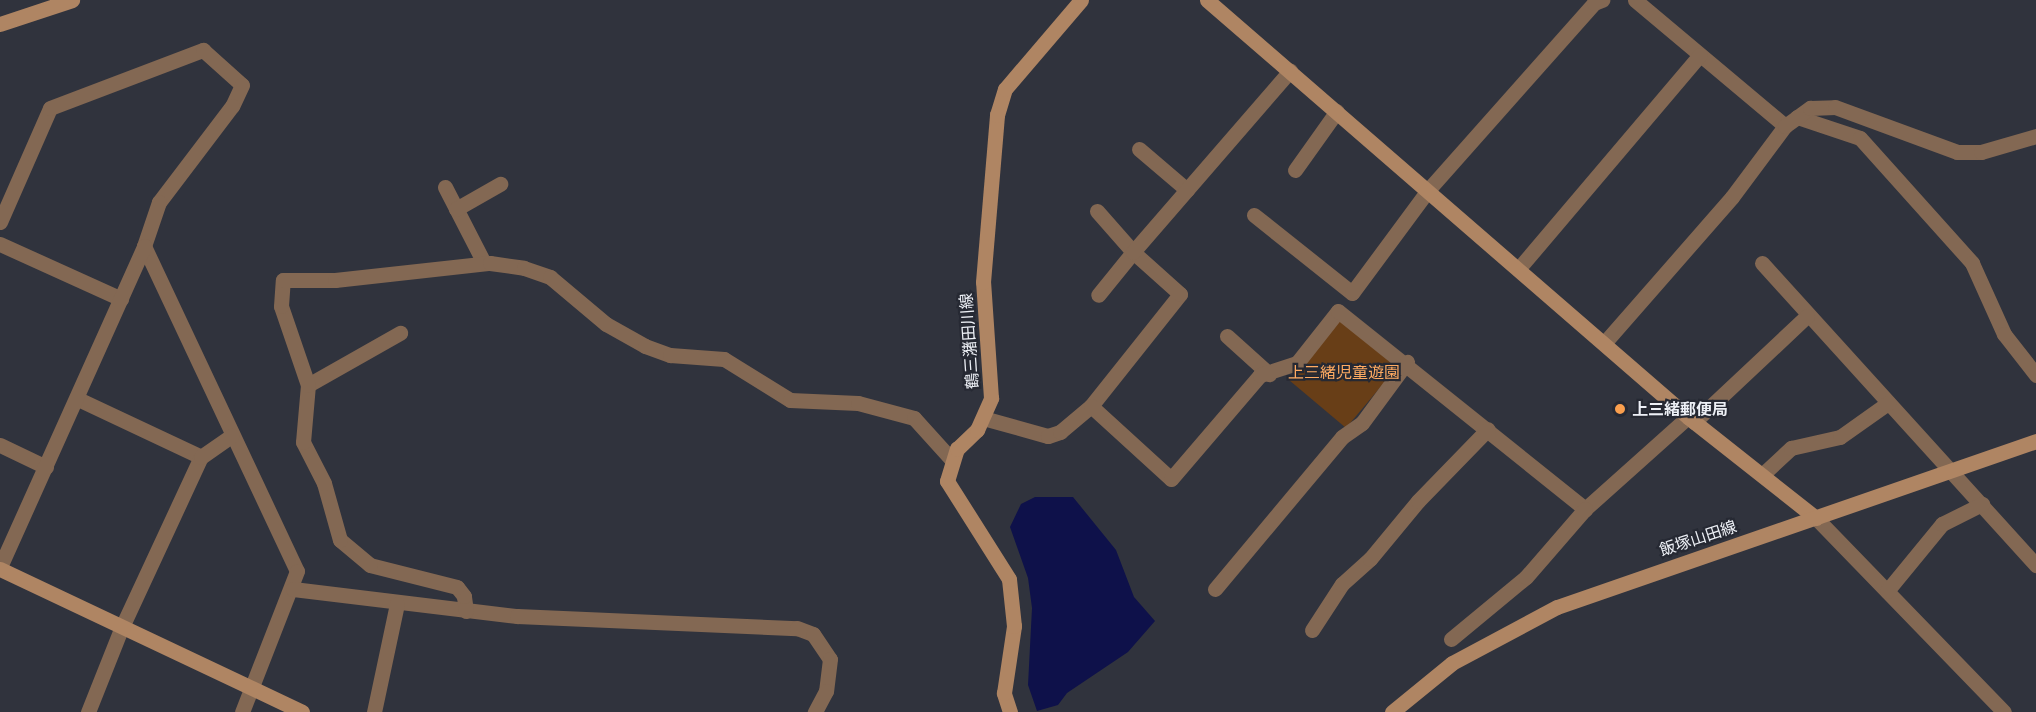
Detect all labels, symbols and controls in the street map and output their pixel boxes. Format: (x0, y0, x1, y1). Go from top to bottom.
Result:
street label: 鶴三潴田川線 (956, 292, 982, 390)
park label: 上三緒児童遊園 (1288, 362, 1400, 382)
place label: 上三緒郵便局 (1632, 399, 1728, 419)
marker: 上三緒郵便局 (1613, 402, 1627, 416)
street label: 飯塚山田線 (1657, 517, 1739, 559)

